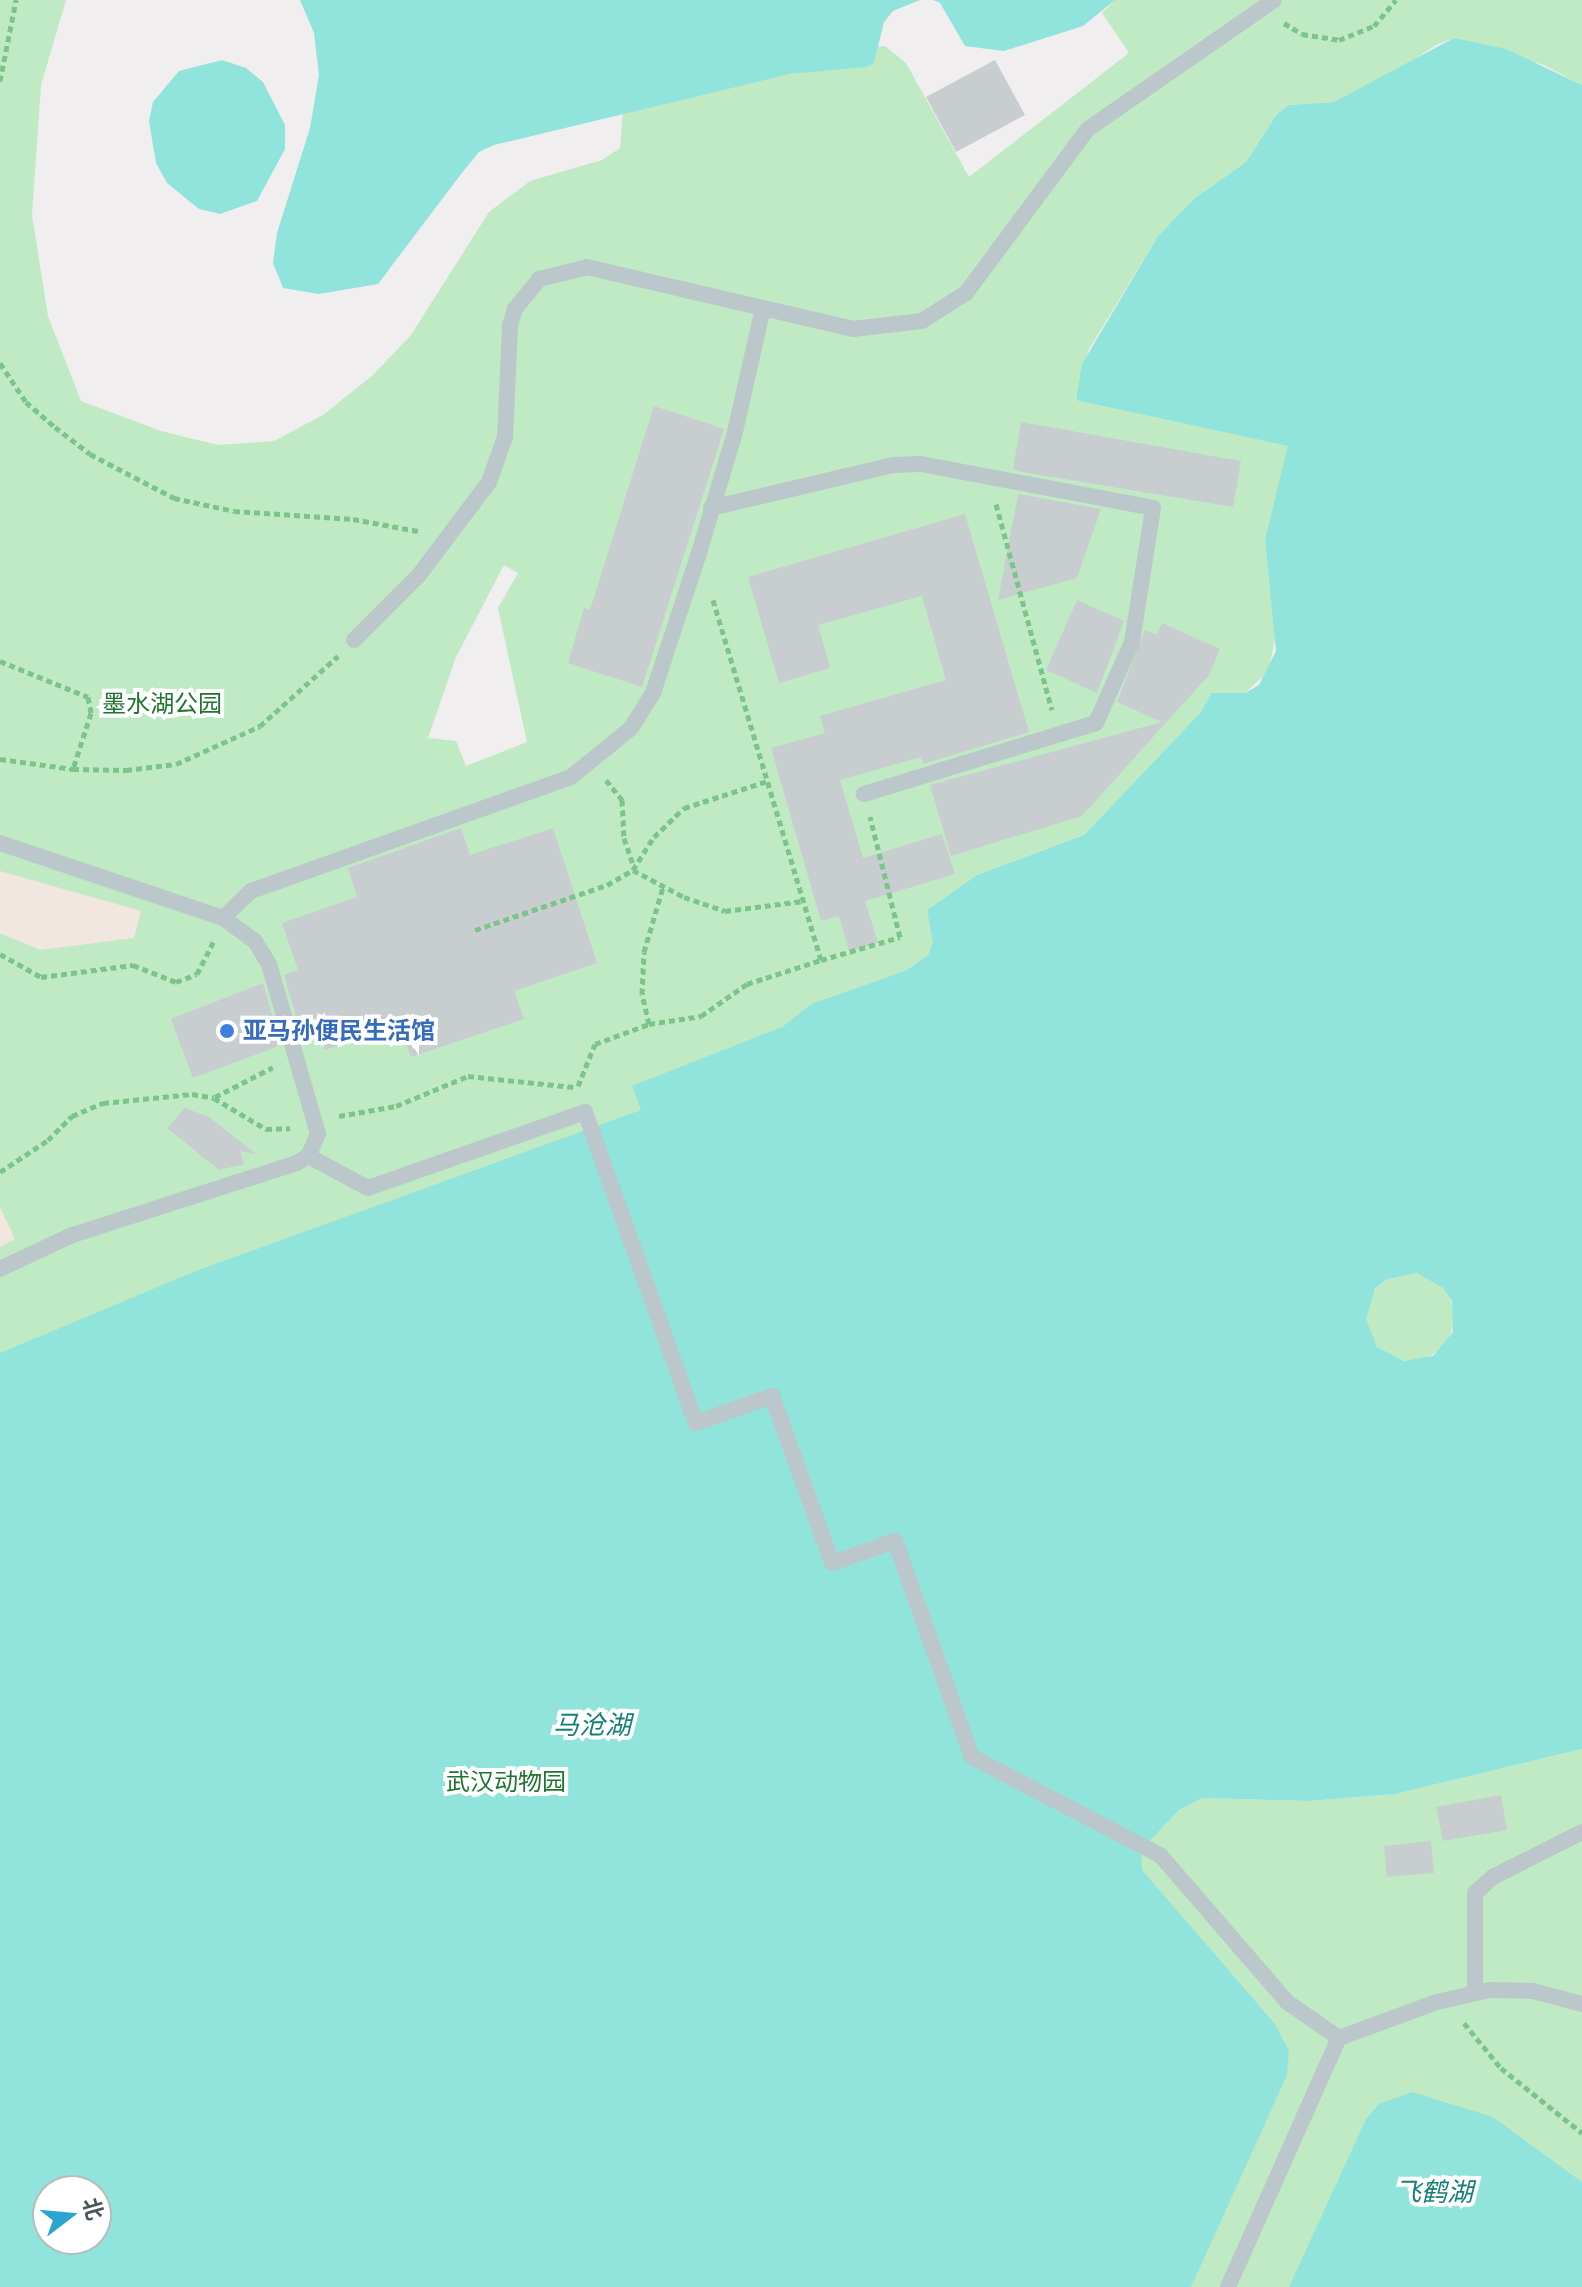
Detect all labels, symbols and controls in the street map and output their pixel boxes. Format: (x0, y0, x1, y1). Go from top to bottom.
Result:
park label: 墨水湖公园 (102, 690, 222, 718)
place label: 亚马孙便民生活馆 (243, 1017, 435, 1045)
marker: 亚马孙便民生活馆 (218, 1022, 236, 1040)
water label: 马沧湖 (553, 1710, 631, 1742)
park label: 武汉动物园 (446, 1768, 566, 1796)
north arrow (32, 2175, 112, 2255)
water label: 飞鹤湖 (1395, 2177, 1473, 2209)
text: 北 (77, 2194, 110, 2223)

